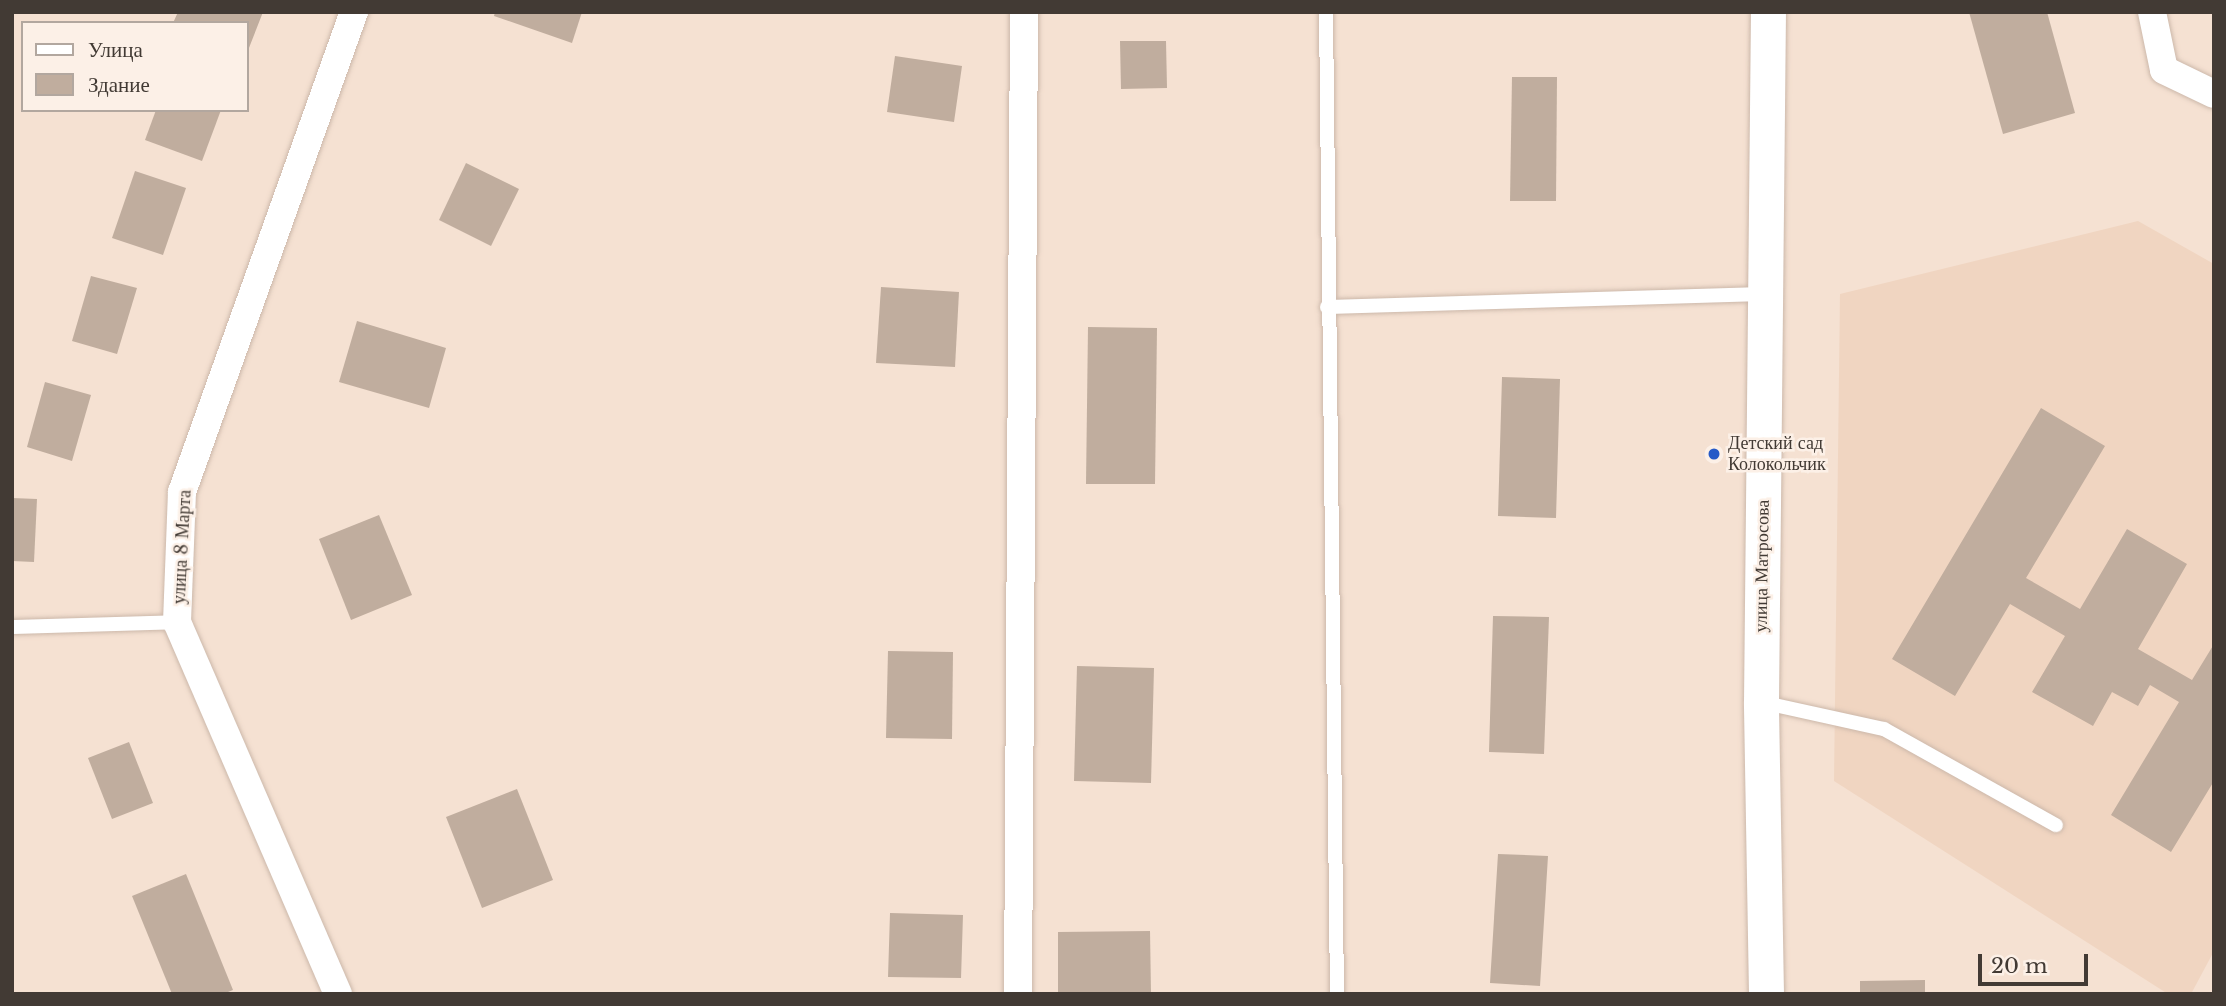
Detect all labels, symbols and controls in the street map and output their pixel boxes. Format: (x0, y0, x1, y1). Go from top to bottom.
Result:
legend (21, 21, 248, 112)
text: Улица (88, 37, 143, 63)
text: Здание (88, 72, 150, 98)
place label: Детский сад Колокольчик (1728, 433, 1826, 476)
marker: Детский сад Колокольчик (1706, 446, 1722, 462)
street label: улица 8 Марта (168, 489, 196, 605)
street label: улица Матросова (1750, 499, 1774, 633)
scale bar (1981, 940, 2091, 984)
text: 20 m (1991, 953, 2048, 979)

